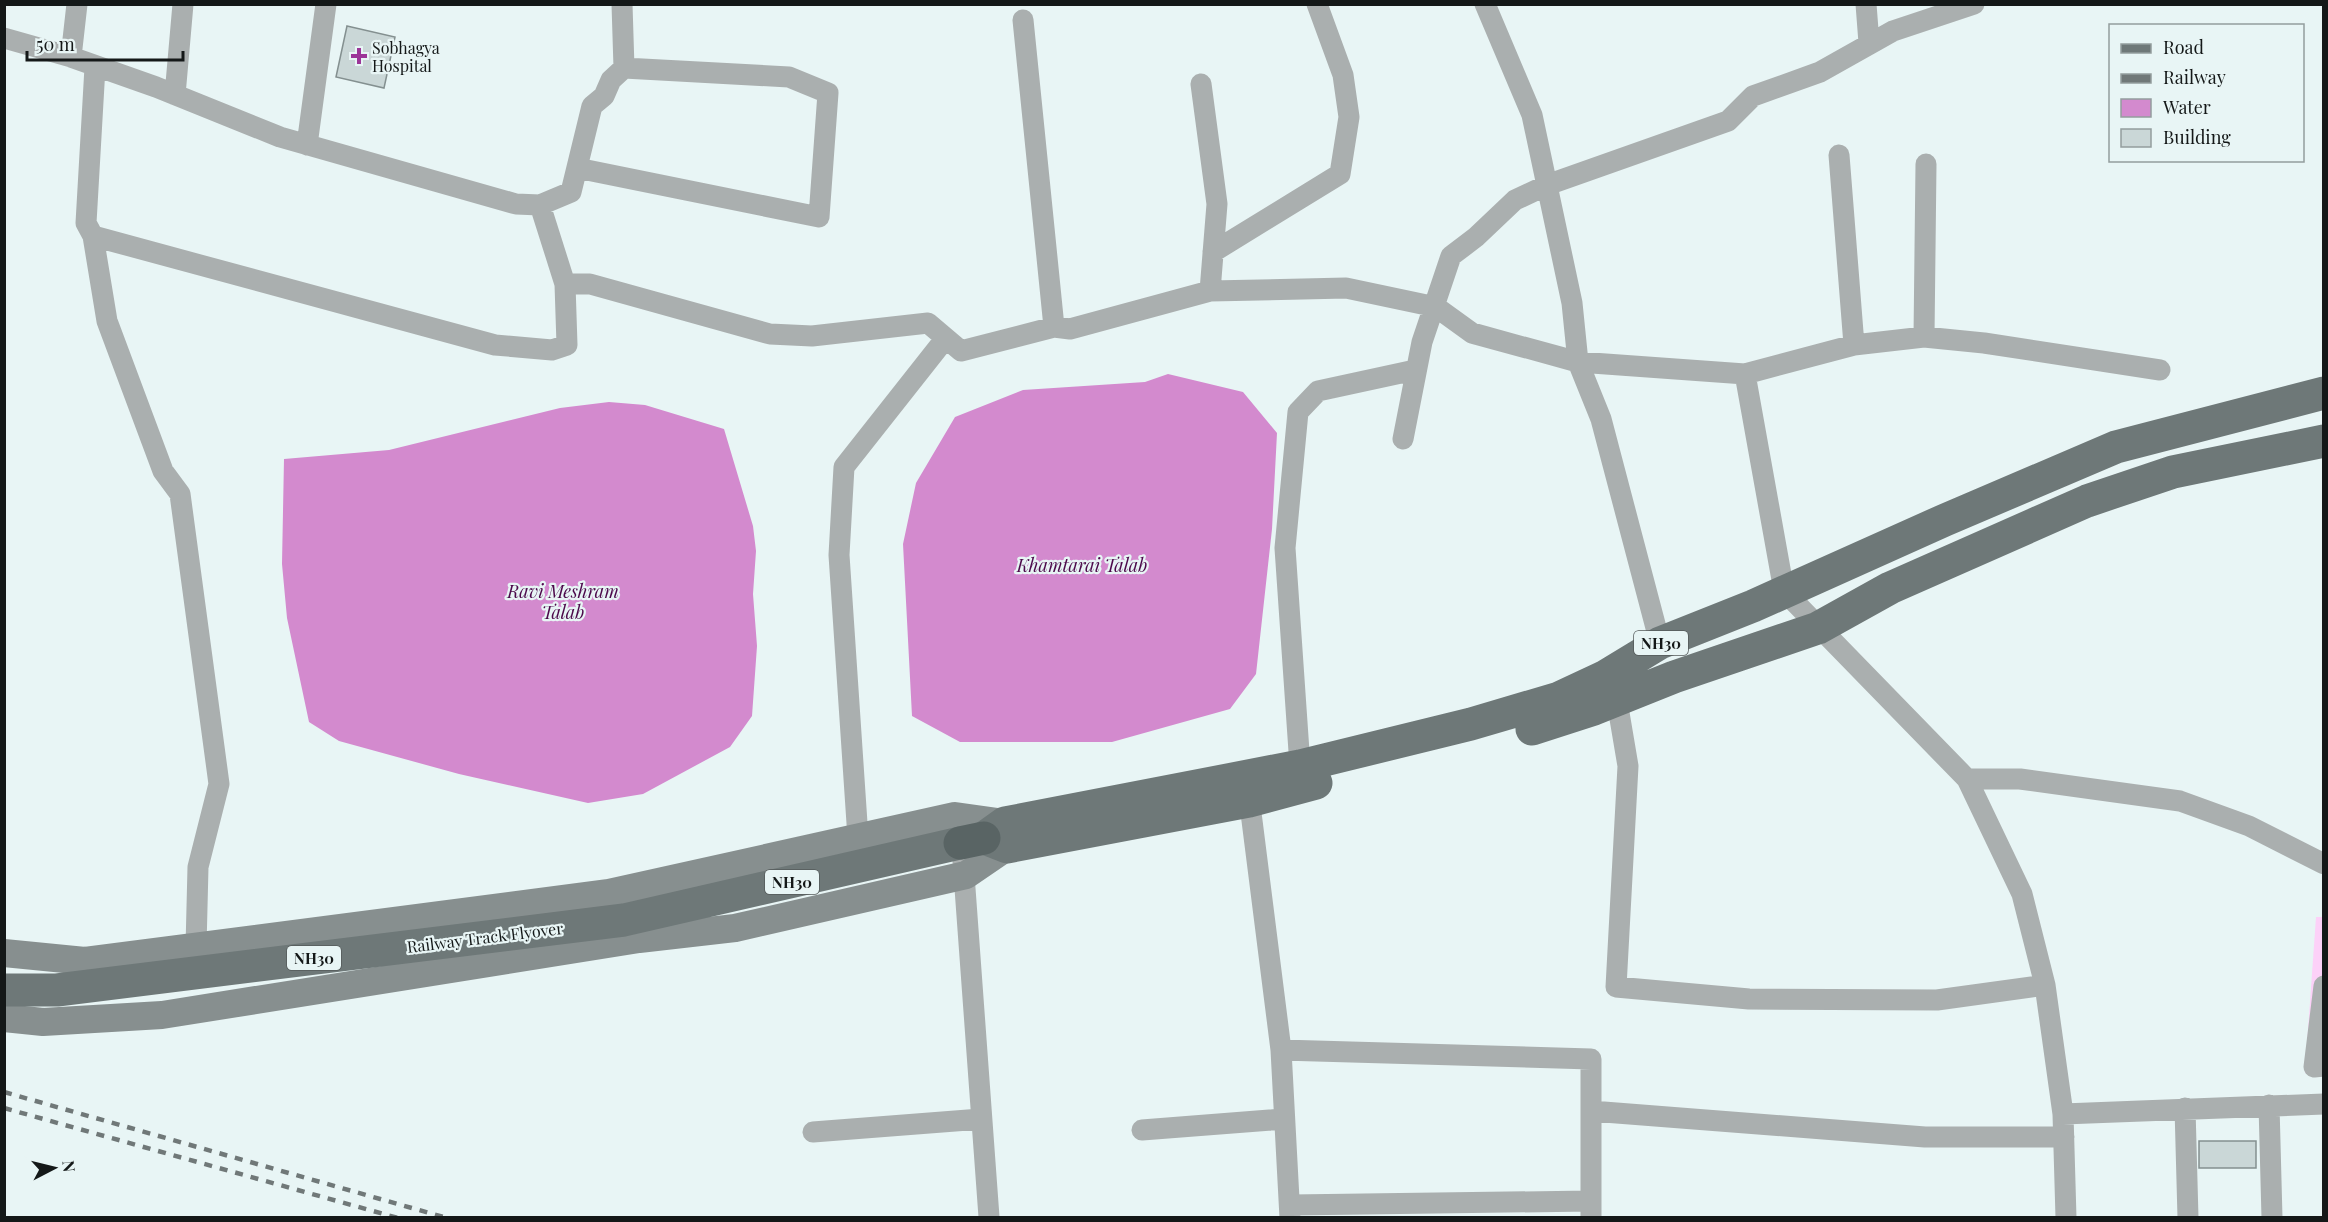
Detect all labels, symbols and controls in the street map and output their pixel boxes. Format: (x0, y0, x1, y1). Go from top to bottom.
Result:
scale bar (27, 24, 183, 62)
legend (2109, 24, 2304, 162)
text: 50 m (36, 32, 75, 56)
text: Road (2163, 35, 2204, 59)
place label: Sobhagya Hospital (372, 37, 440, 76)
marker: Sobhagya Hospital (350, 47, 368, 65)
text: Railway (2163, 65, 2226, 89)
text: Water (2162, 95, 2211, 119)
text: Building (2163, 125, 2231, 149)
water label: Khamtarai Talab (1016, 553, 1147, 577)
water label: Ravi Meshram Talab (506, 579, 619, 624)
road number: NH30 (1634, 631, 1688, 655)
road number: NH30 (765, 870, 819, 894)
street label: Railway Track Flyover (406, 917, 564, 957)
road number: NH30 (287, 946, 341, 970)
north arrow (24, 1138, 84, 1198)
text: N (58, 1159, 81, 1174)

